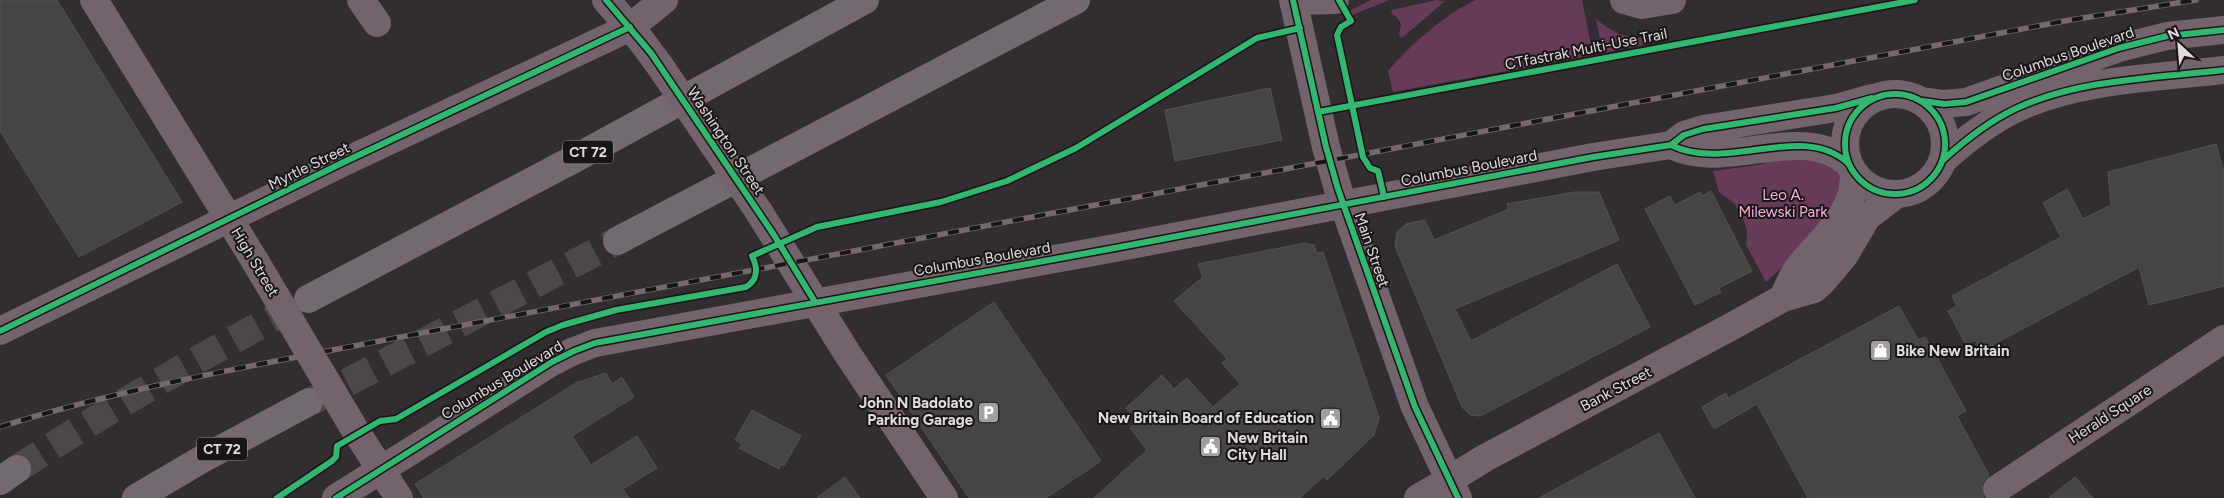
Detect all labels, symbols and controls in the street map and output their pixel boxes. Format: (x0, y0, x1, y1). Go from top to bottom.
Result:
north arrow (2154, 20, 2204, 70)
street label: Columbus Boulevard (2000, 23, 2136, 85)
street label: CTfastrak Multi-Use Trail (1503, 24, 1669, 74)
text: N (2165, 24, 2182, 44)
street label: Washington Street (683, 84, 769, 198)
street label: Myrtle Street (265, 138, 353, 193)
road number: CT 72 (563, 140, 613, 163)
street label: Columbus Boulevard (1399, 146, 1539, 190)
park label: Leo A. Milewski Park (1738, 186, 1828, 221)
street label: Main Street (1351, 210, 1393, 290)
street label: High Street (227, 224, 283, 300)
street label: Columbus Boulevard (912, 238, 1052, 280)
street label: Columbus Boulevard (438, 337, 566, 423)
shop icon: Bike New Britain (1868, 339, 1892, 363)
place label: Bike New Britain (1896, 342, 2009, 360)
street label: Bank Street (1577, 363, 1655, 415)
street label: Herald Square (2065, 381, 2155, 447)
place label: John N Badolato Parking Garage (859, 394, 974, 429)
parking icon: John N Badolato Parking Garage (977, 400, 1001, 424)
public building icon: New Britain Board of Education (1318, 406, 1342, 430)
place label: New Britain Board of Education (1098, 409, 1314, 427)
place label: New Britain City Hall (1227, 429, 1308, 464)
public building icon: New Britain City Hall (1199, 435, 1223, 459)
road number: CT 72 (197, 438, 247, 460)

